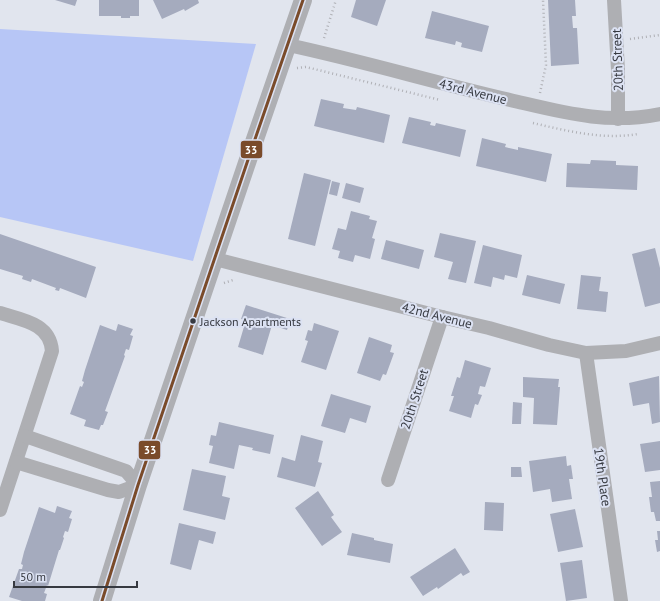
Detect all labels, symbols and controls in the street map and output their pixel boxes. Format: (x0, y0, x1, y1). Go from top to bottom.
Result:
street label: 20th Street (608, 28, 627, 91)
street label: 43rd Avenue (437, 75, 509, 108)
line badge: 33 (240, 140, 263, 159)
text: 33 (245, 143, 257, 157)
street label: 42nd Avenue (400, 299, 474, 332)
place label: Jackson Apartments (199, 314, 301, 329)
marker: Jackson Apartments (188, 316, 198, 326)
street label: 20th Street (397, 366, 432, 431)
line badge: 33 (138, 440, 161, 460)
text: 33 (144, 443, 156, 457)
street label: 19th Place (590, 447, 615, 507)
scale bar (14, 563, 137, 589)
text: 50 m (20, 569, 46, 584)

